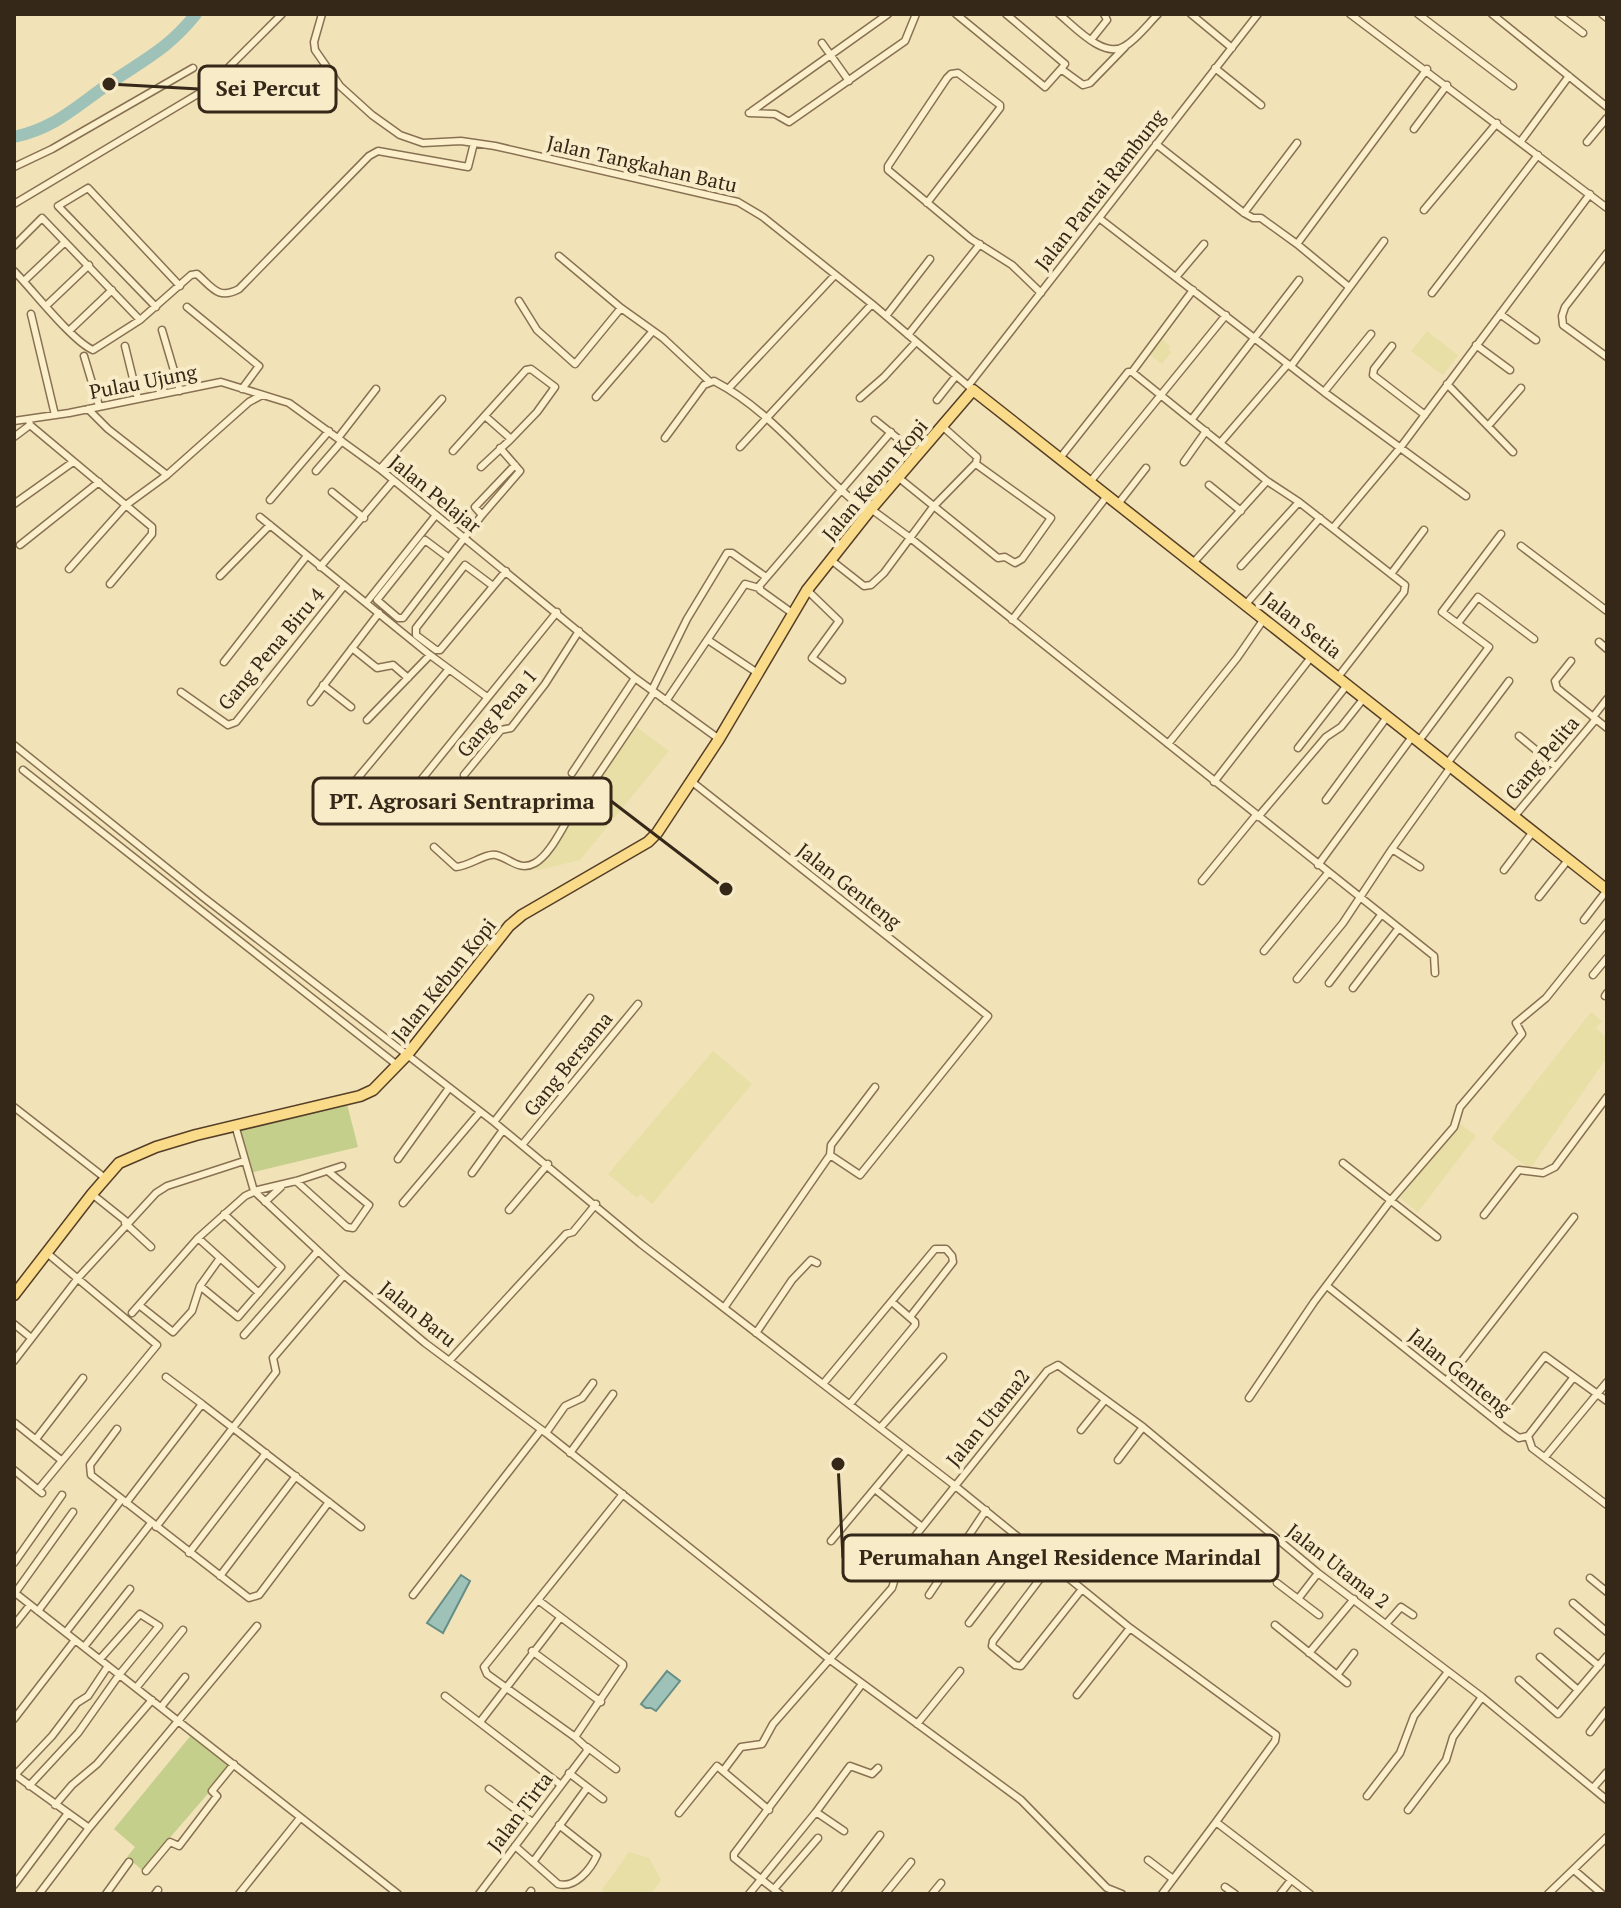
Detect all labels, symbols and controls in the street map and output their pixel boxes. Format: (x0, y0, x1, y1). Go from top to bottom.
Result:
callout: Sei Percut (199, 66, 336, 112)
text: Sei Percut (215, 73, 321, 102)
street label: Jalan Pantai Rambung (1028, 103, 1171, 276)
street label: Jalan Tangkahan Batu (544, 128, 740, 199)
street label: Pulau Ujung (87, 358, 199, 405)
street label: Jalan Kebun Kopi (816, 413, 934, 546)
street label: Jalan Pelajar (384, 448, 487, 539)
street label: Gang Pena Biru 4 (211, 581, 330, 716)
street label: Jalan Setia (1257, 585, 1348, 664)
street label: Gang Pena 1 (450, 662, 543, 763)
street label: Gang Pelita (1498, 710, 1585, 805)
callout: PT. Agrosari Sentraprima (313, 778, 611, 824)
text: PT. Agrosari Sentraprima (329, 786, 595, 815)
street label: Jalan Genteng (792, 836, 907, 935)
street label: Jalan Kebun Kopi (386, 912, 502, 1047)
street label: Gang Bersama (517, 1006, 618, 1122)
street label: Jalan Baru (374, 1274, 462, 1353)
street label: Jalan Genteng (1403, 1322, 1518, 1422)
street label: Jalan Utama2 (940, 1363, 1035, 1472)
street label: Jalan Utama 2 (1281, 1517, 1395, 1614)
callout: Perumahan Angel Residence Marindal (843, 1535, 1278, 1581)
text: Perumahan Angel Residence Marindal (859, 1542, 1261, 1571)
street label: Jalan Tirta (481, 1766, 558, 1857)

